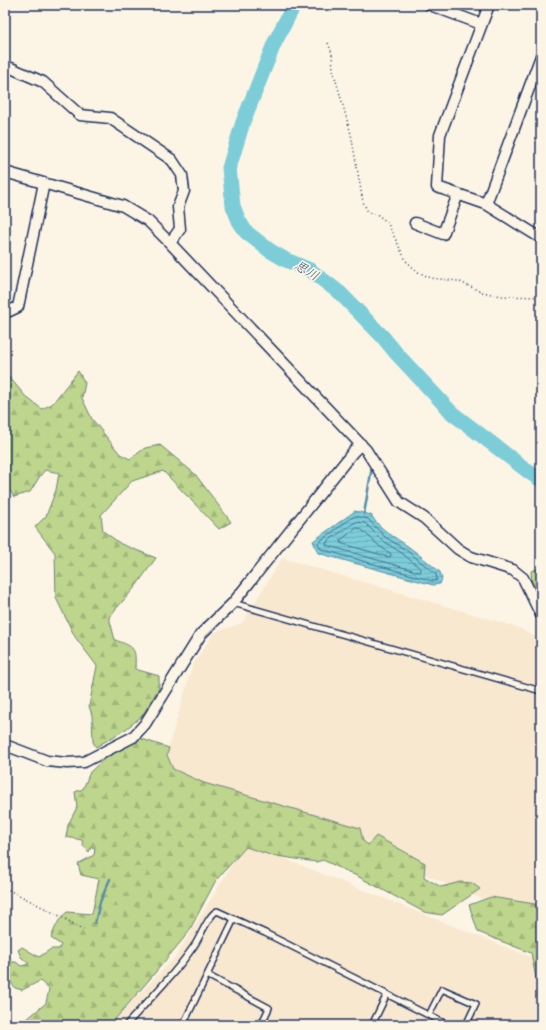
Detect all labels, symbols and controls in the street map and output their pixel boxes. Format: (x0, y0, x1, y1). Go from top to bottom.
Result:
water label: 思川 (290, 256, 323, 287)

